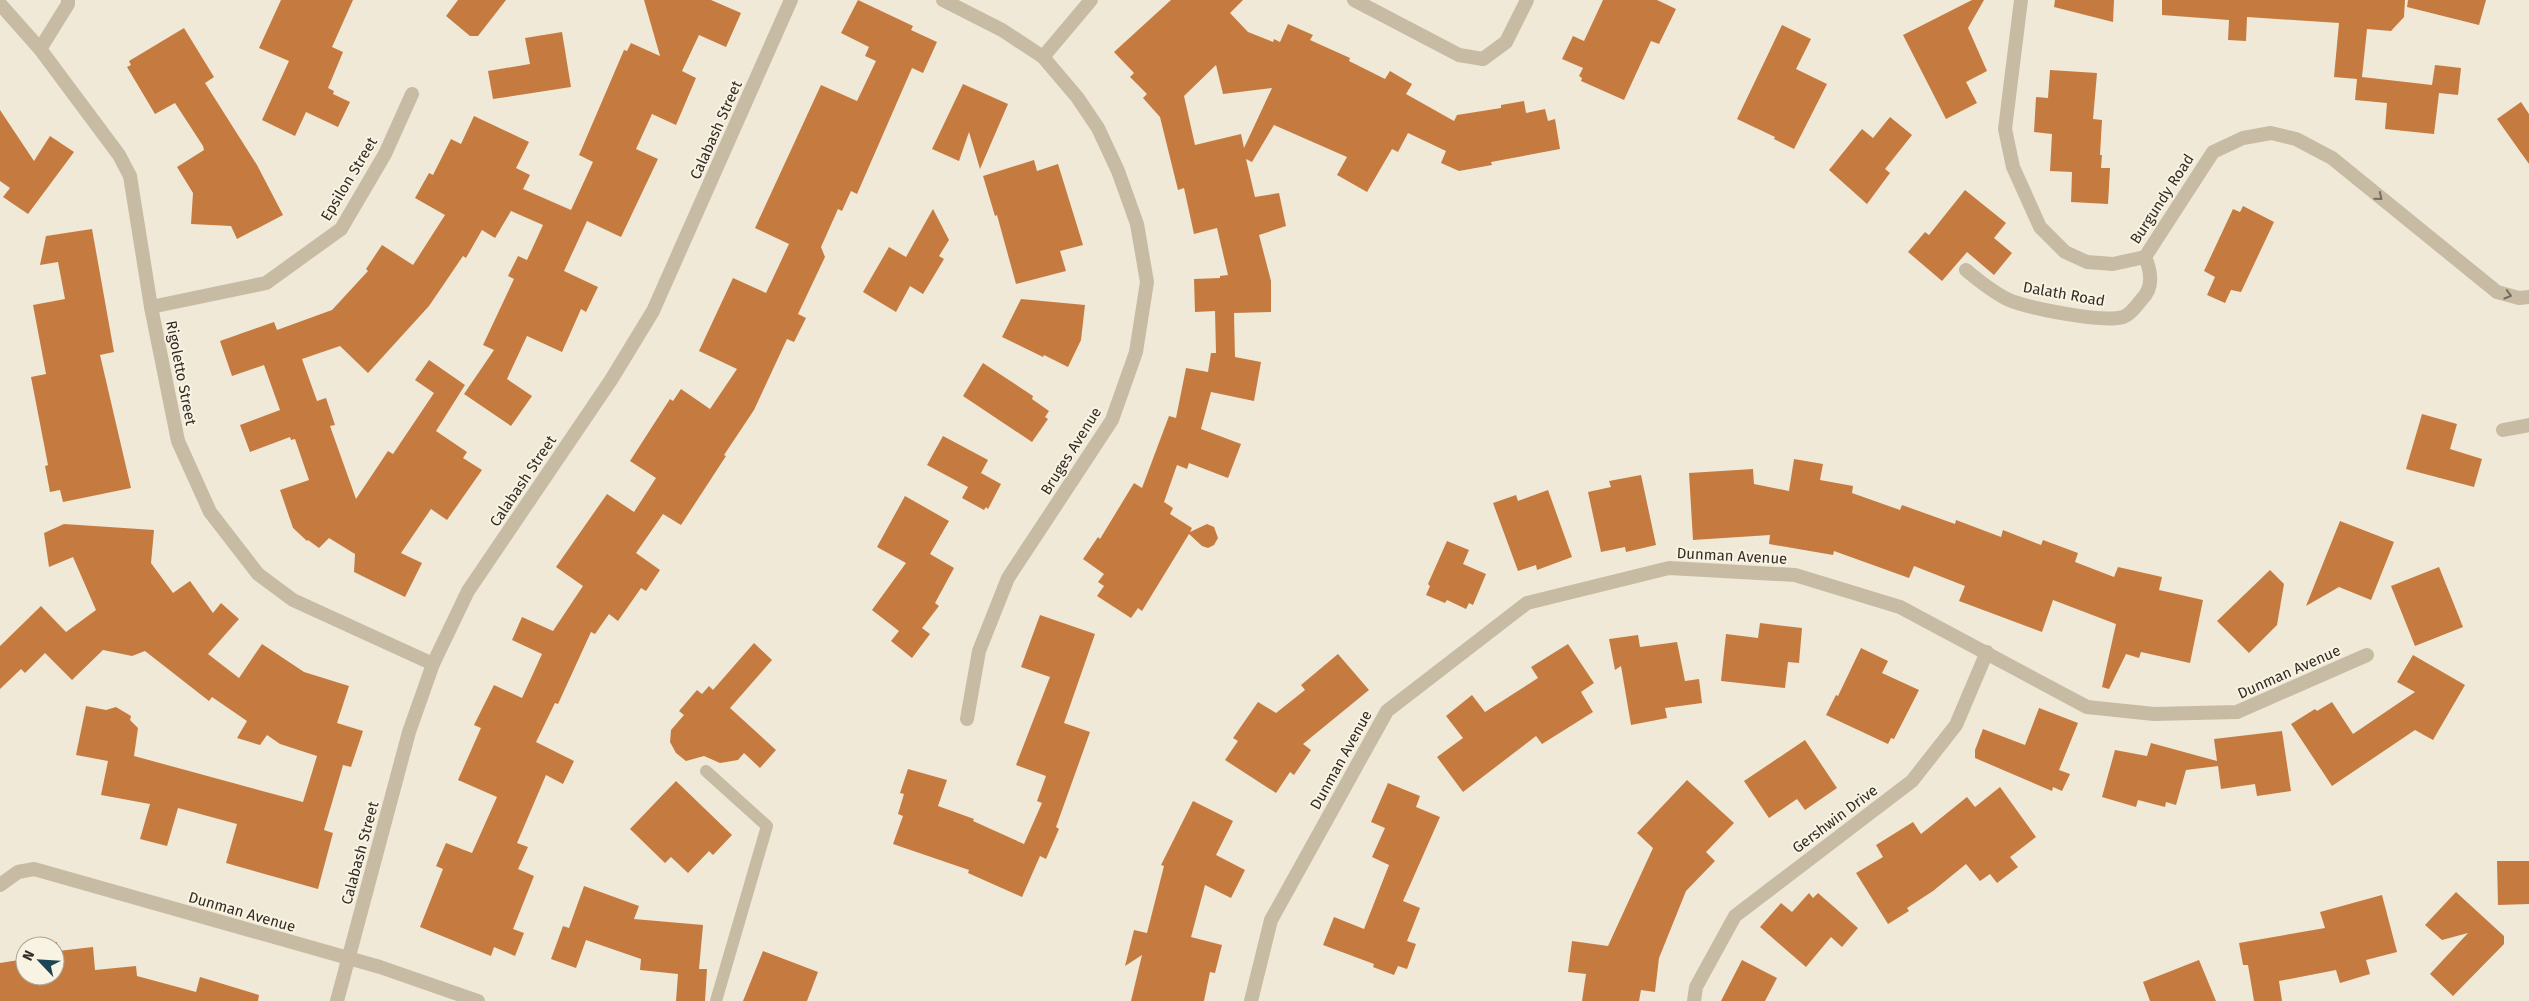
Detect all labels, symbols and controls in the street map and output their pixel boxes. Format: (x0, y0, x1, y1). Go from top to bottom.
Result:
street label: Calabash Street (686, 77, 746, 182)
street label: Epsilon Street (317, 133, 381, 224)
street label: Burgundy Road (2126, 151, 2198, 247)
one-way arrow (2374, 192, 2383, 201)
street label: Dalath Road (2022, 278, 2106, 310)
one-way arrow (2504, 289, 2512, 299)
street label: Rigoletto Street (162, 319, 200, 427)
street label: Bruges Avenue (1037, 404, 1105, 498)
street label: Calabash Street (486, 432, 560, 530)
street label: Dunman Avenue (1676, 544, 1788, 568)
street label: Dunman Avenue (2235, 641, 2343, 703)
street label: Dunman Avenue (1306, 707, 1376, 813)
street label: Gershwin Drive (1789, 781, 1881, 857)
street label: Calabash Street (338, 799, 383, 907)
street label: Dunman Avenue (186, 888, 298, 936)
north arrow (15, 936, 65, 986)
text: N (19, 948, 38, 964)

